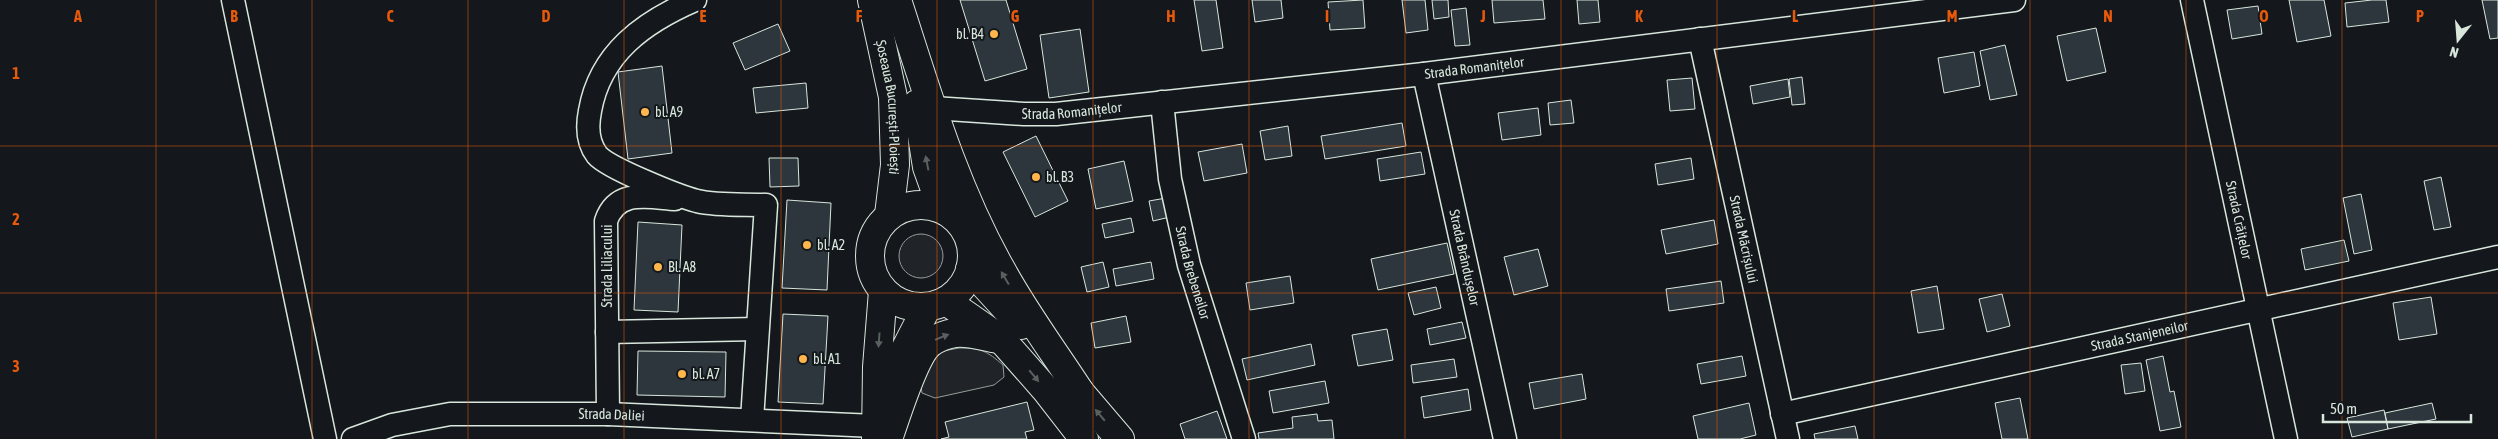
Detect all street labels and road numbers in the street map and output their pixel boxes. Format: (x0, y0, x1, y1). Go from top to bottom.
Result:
street label: Șoseaua București-Ploiești (873, 38, 903, 176)
street label: Strada Romanițelor (1424, 53, 1526, 82)
street label: Strada Romanițelor (1022, 99, 1123, 122)
street label: Strada Crăițelor (2223, 179, 2255, 262)
street label: Strada Măcrișului (1727, 194, 1761, 285)
street label: Strada Brândușelor (1446, 208, 1483, 308)
street label: Strada Liliacului (599, 224, 615, 308)
street label: Strada Brebeneilor (1173, 225, 1214, 322)
street label: Strada Stanjeneilor (2089, 317, 2190, 354)
street label: Strada Daliei (578, 406, 645, 424)

